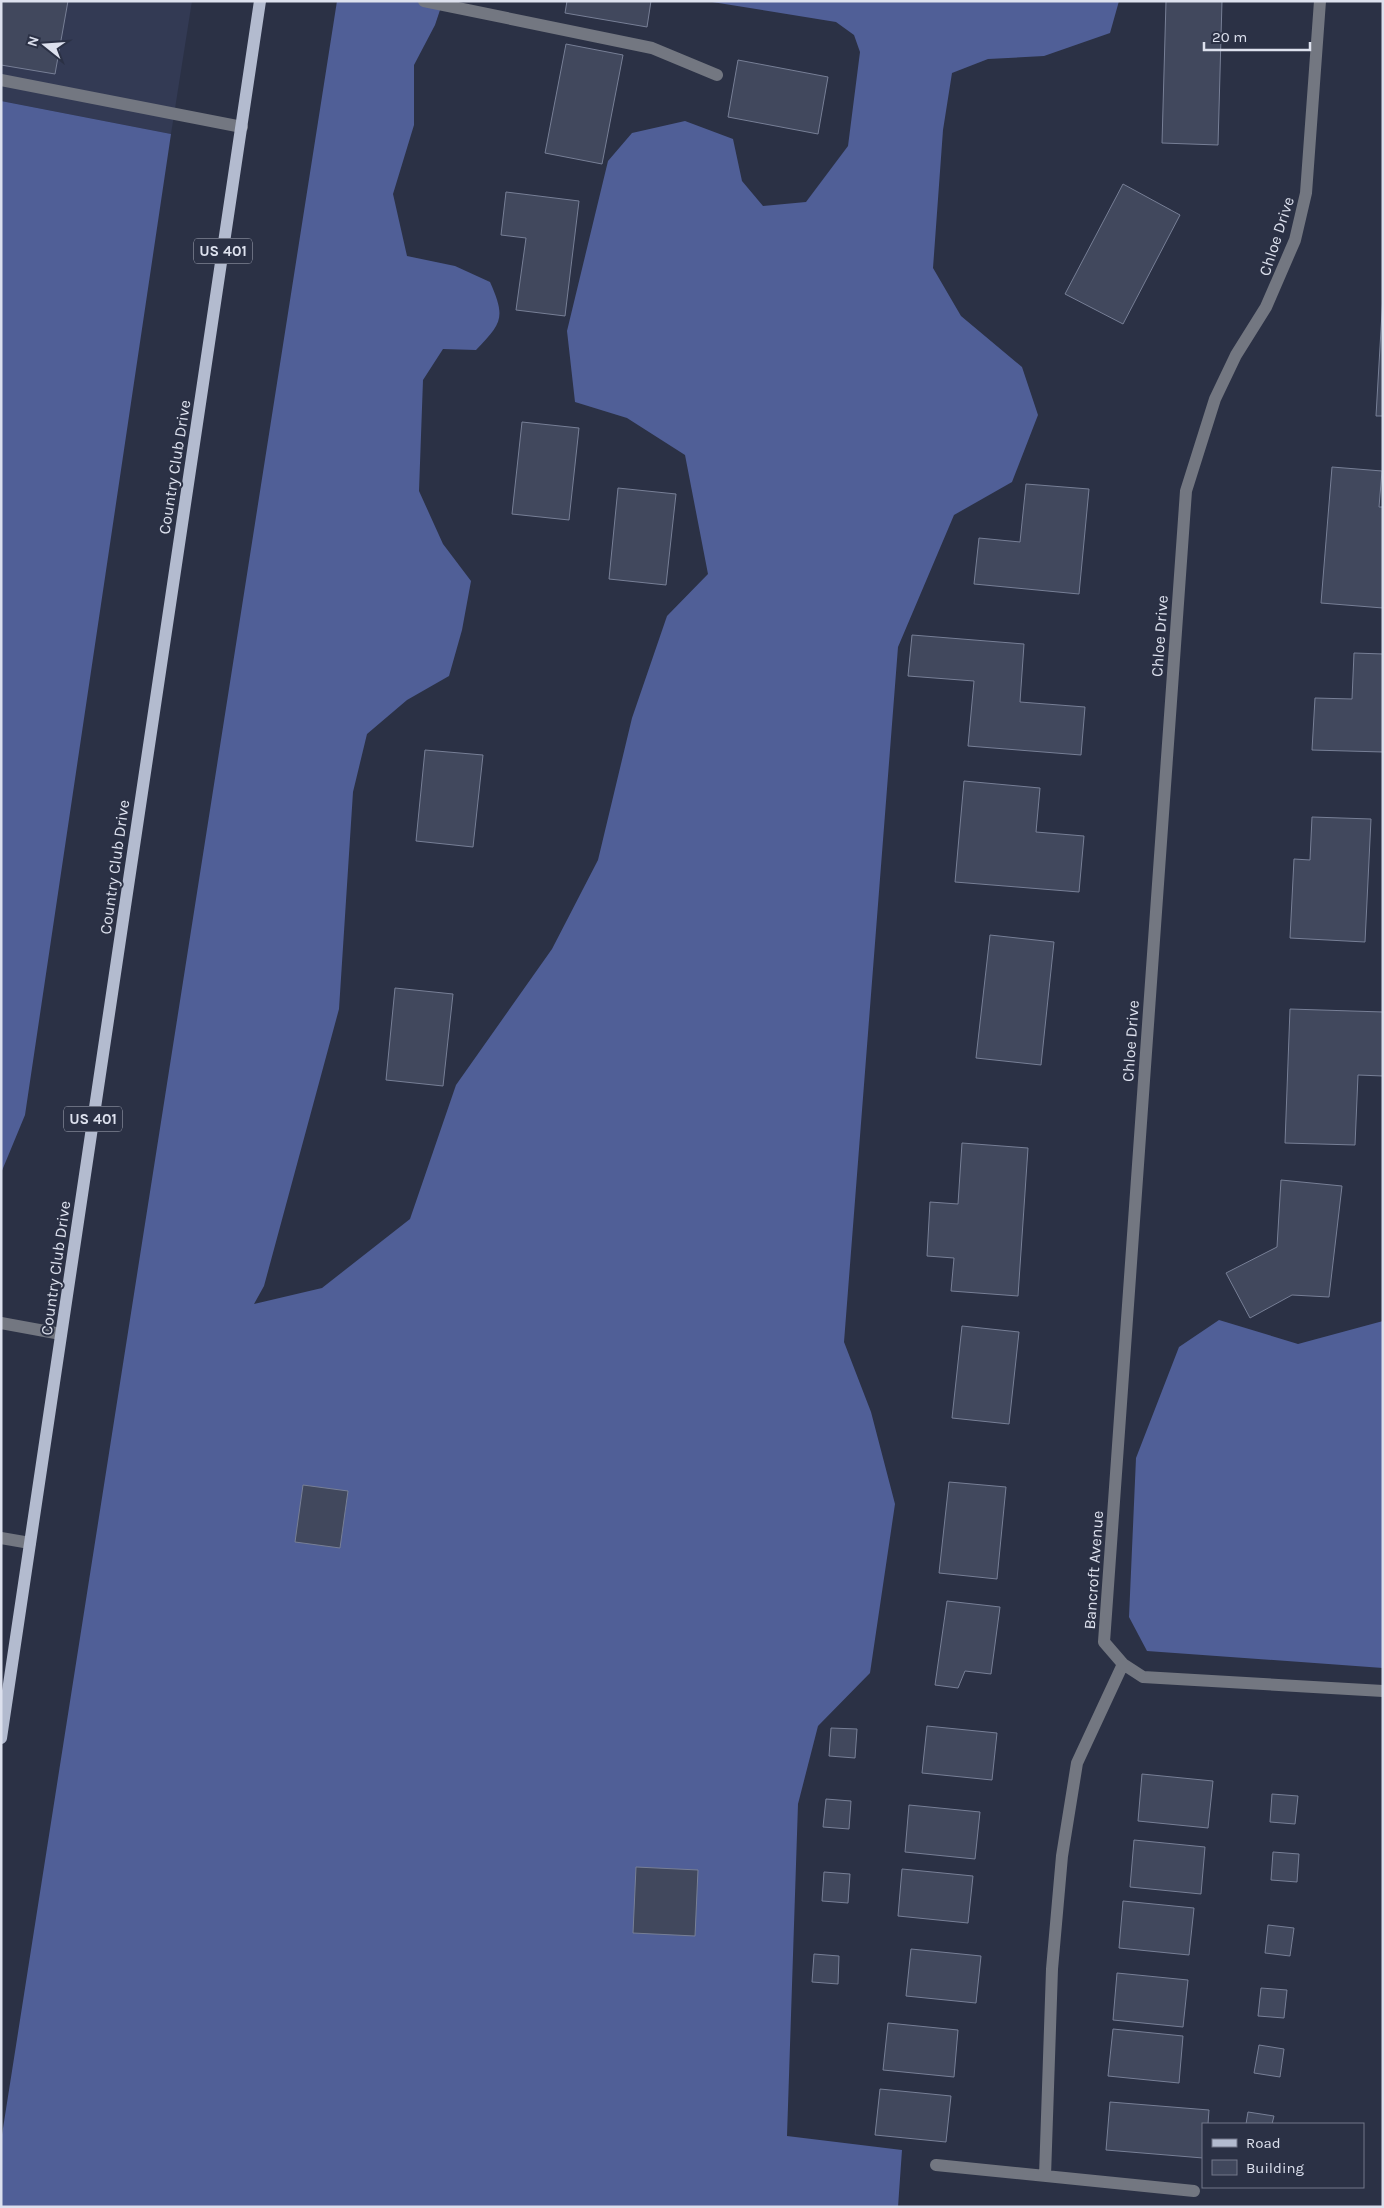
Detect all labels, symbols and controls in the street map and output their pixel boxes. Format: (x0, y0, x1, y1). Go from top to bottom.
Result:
north arrow (20, 20, 70, 70)
scale bar (1204, 20, 1310, 52)
text: 20 m (1212, 28, 1247, 46)
text: N (23, 34, 43, 49)
street label: Chloe Drive (1255, 194, 1298, 278)
road number: US 401 (194, 238, 252, 264)
street label: Country Club Drive (155, 399, 194, 536)
street label: Chloe Drive (1147, 594, 1172, 678)
street label: Country Club Drive (96, 799, 133, 936)
street label: Chloe Drive (1118, 999, 1143, 1083)
road number: US 401 (64, 1106, 122, 1132)
street label: Country Club Drive (37, 1200, 74, 1337)
street label: Bancroft Avenue (1080, 1510, 1107, 1630)
legend (1202, 2123, 1364, 2188)
text: Road (1246, 2134, 1281, 2152)
text: Building (1246, 2159, 1304, 2177)

